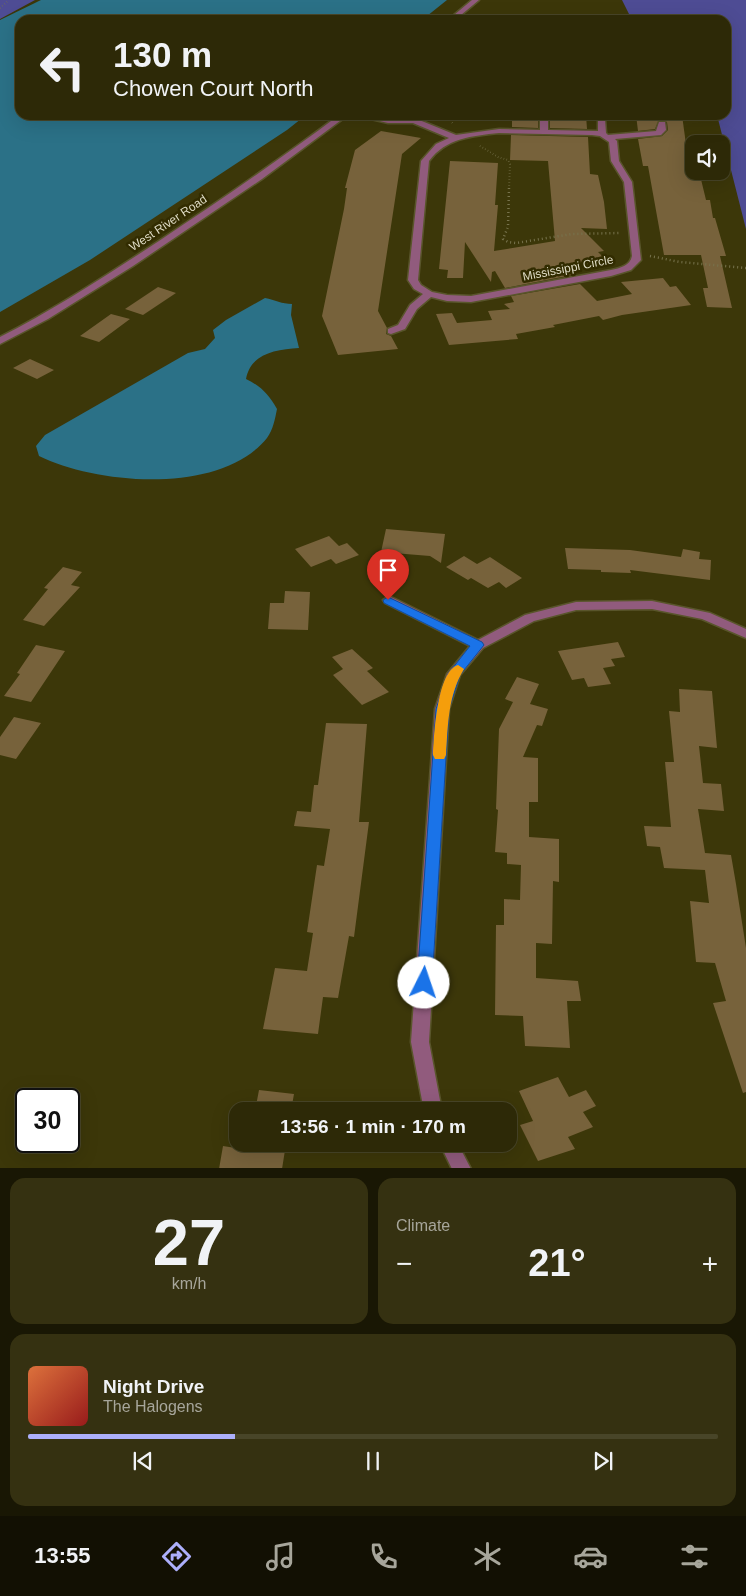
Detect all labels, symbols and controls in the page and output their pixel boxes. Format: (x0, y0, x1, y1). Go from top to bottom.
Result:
icon: left (30, 35, 95, 100)
text: 130 m (113, 35, 212, 74)
text: Chowen Court North (113, 76, 314, 101)
map controls (685, 135, 730, 180)
button: sound (685, 135, 730, 180)
street label: West River Road (127, 192, 209, 254)
street label: Mississippi Circle (522, 252, 615, 284)
pin (367, 549, 409, 600)
icon: arrive (374, 556, 402, 584)
position arrow (397, 956, 449, 1008)
speed limit sign: 30 (15, 1088, 80, 1153)
text: 13:56 · 1 min · 170 m (280, 1116, 466, 1137)
text: 27 (153, 1206, 225, 1279)
text: Climate (396, 1217, 450, 1234)
text: 21° (528, 1242, 586, 1284)
text: − (396, 1248, 412, 1279)
text: + (702, 1248, 718, 1279)
text: km/h (172, 1275, 206, 1292)
text: Night Drive (103, 1376, 204, 1397)
text: The Halogens (103, 1398, 203, 1415)
icon: previous (129, 1447, 157, 1475)
icon: pause (359, 1447, 387, 1475)
icon: next (589, 1447, 617, 1475)
icon: directions (159, 1539, 194, 1574)
icon: music (263, 1539, 298, 1574)
icon: phone (366, 1539, 401, 1574)
icon: climate (470, 1539, 505, 1574)
icon: car (573, 1539, 608, 1574)
icon: filters (677, 1539, 712, 1574)
text: 13:55 (34, 1543, 91, 1568)

